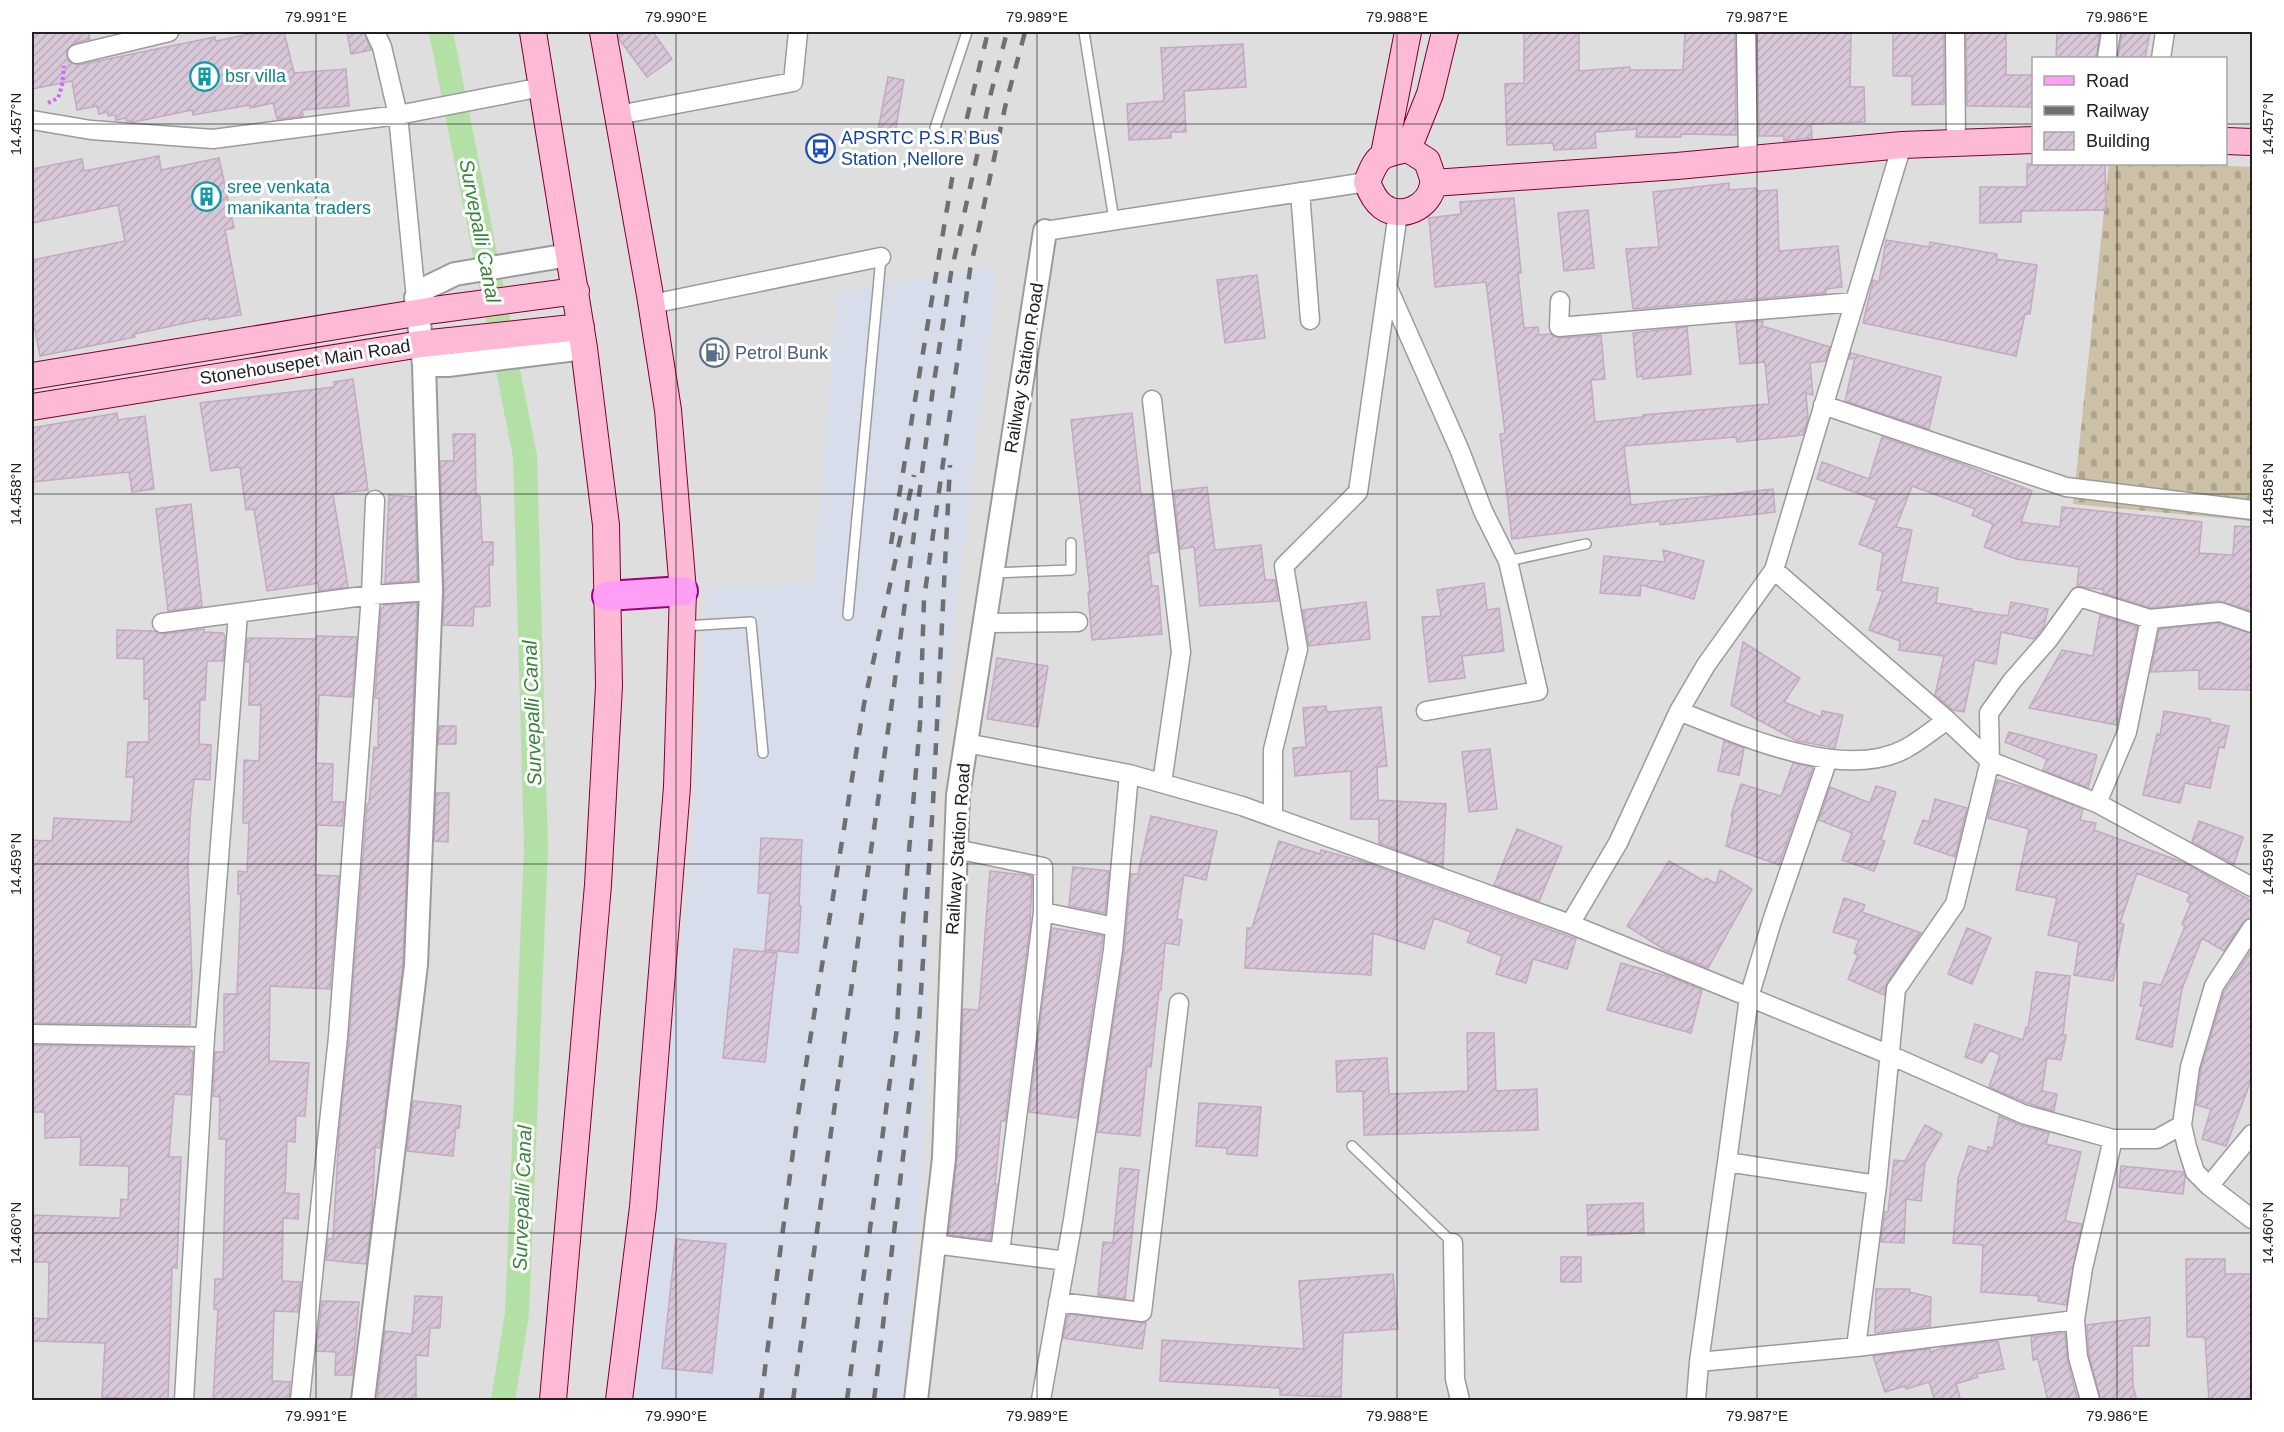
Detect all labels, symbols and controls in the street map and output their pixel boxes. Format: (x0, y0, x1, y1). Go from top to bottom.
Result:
text: 79.991°E (285, 8, 347, 25)
text: 79.990°E (645, 8, 707, 25)
text: 79.989°E (1006, 8, 1068, 25)
text: 79.988°E (1366, 8, 1428, 25)
text: 79.987°E (1726, 8, 1788, 25)
text: 79.986°E (2086, 8, 2148, 25)
legend (2032, 57, 2227, 165)
building icon: bsr villa (188, 60, 220, 92)
place label: bsr villa (225, 66, 287, 86)
text: Road (2086, 71, 2129, 91)
text: 14.457°N (7, 93, 24, 155)
text: 14.457°N (2259, 93, 2276, 155)
text: Railway (2086, 101, 2149, 121)
place label: APSRTC P.S.R Bus Station ,Nellore (841, 128, 999, 169)
text: Building (2086, 131, 2150, 151)
bus stop icon: APSRTC P.S.R Bus Station ,Nellore (804, 132, 836, 164)
water label: Survepalli Canal (455, 157, 505, 305)
place label: sree venkata manikanta traders (227, 177, 371, 218)
building icon: sree venkata manikanta traders (190, 181, 222, 213)
street label: Railway Station Road (1001, 281, 1047, 455)
street label: Stonehousepet Main Road (198, 335, 412, 389)
fuel station icon: Petrol Bunk (698, 337, 730, 369)
place label: Petrol Bunk (735, 343, 829, 363)
text: 14.458°N (7, 463, 24, 525)
text: 14.458°N (2259, 463, 2276, 525)
water label: Survepalli Canal (518, 639, 546, 786)
street label: Railway Station Road (942, 762, 974, 936)
text: 14.459°N (7, 833, 24, 895)
text: 14.459°N (2259, 833, 2276, 895)
water label: Survepalli Canal (508, 1124, 536, 1271)
text: 14.460°N (7, 1202, 24, 1264)
text: 14.460°N (2259, 1202, 2276, 1264)
text: 79.991°E (285, 1407, 347, 1424)
text: 79.990°E (645, 1407, 707, 1424)
text: 79.989°E (1006, 1407, 1068, 1424)
text: 79.988°E (1366, 1407, 1428, 1424)
text: 79.987°E (1726, 1407, 1788, 1424)
text: 79.986°E (2086, 1407, 2148, 1424)

